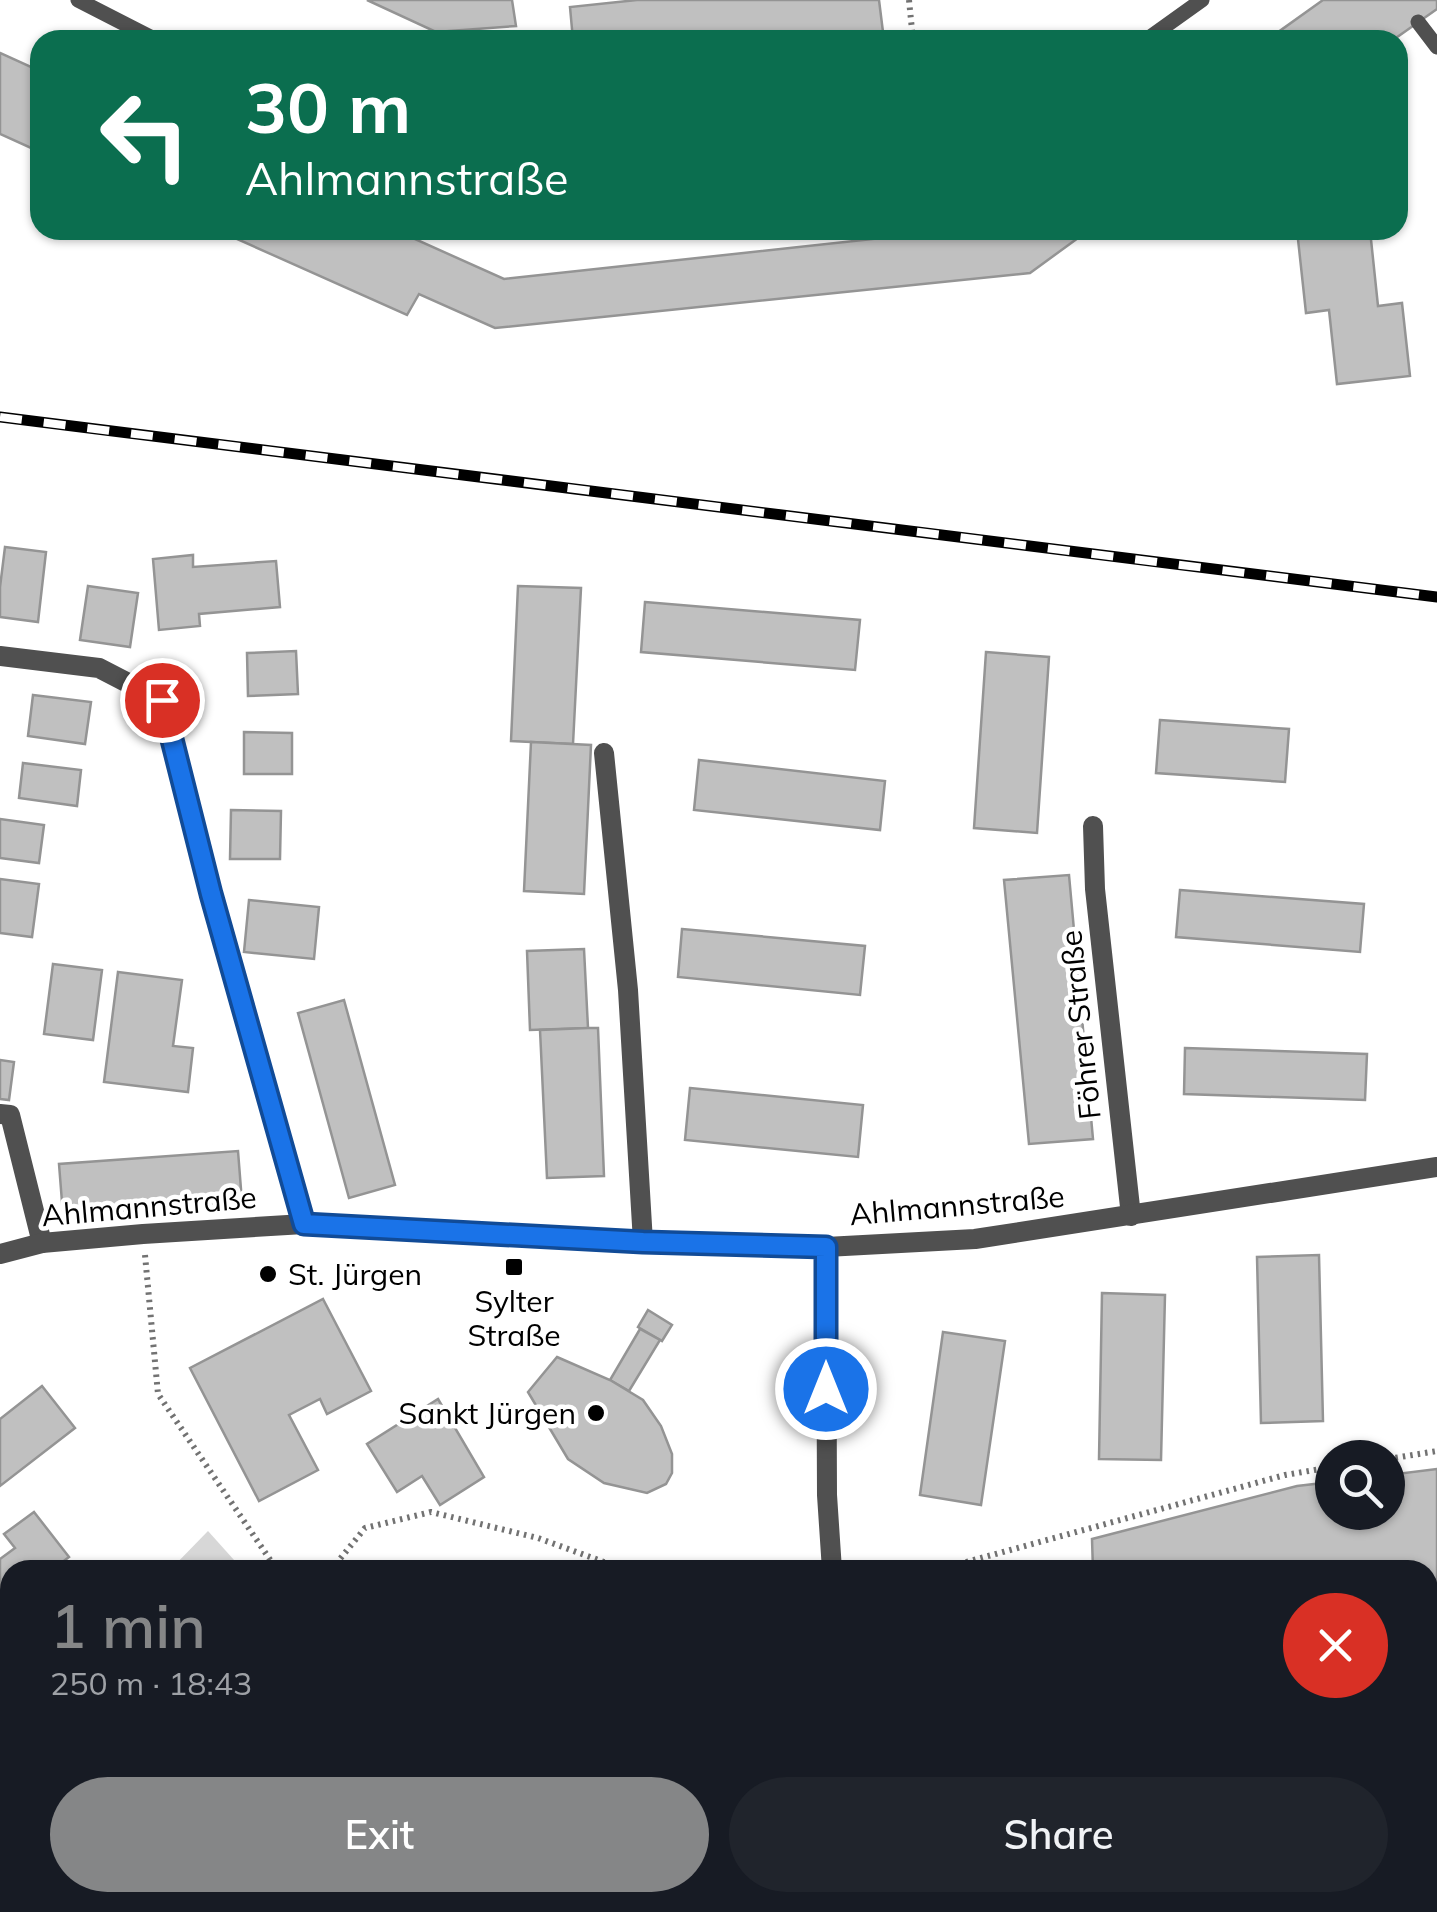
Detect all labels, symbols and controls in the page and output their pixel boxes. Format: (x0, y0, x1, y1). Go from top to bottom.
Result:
text: 30 m (245, 63, 411, 151)
icon: left (80, 70, 210, 200)
text: Ahlmannstraße (245, 150, 568, 206)
pin (120, 658, 205, 743)
icon: arrive (135, 673, 190, 728)
street label: Föhrer Straße (1051, 929, 1109, 1121)
street label: Ahlmannstraße (848, 1177, 1066, 1233)
street label: Ahlmannstraße (40, 1178, 258, 1234)
place label: St. Jürgen (288, 1255, 422, 1293)
marker: Sylter Straße (503, 1256, 525, 1278)
marker: St. Jürgen (257, 1263, 279, 1285)
place label: Sylter Straße (467, 1282, 561, 1354)
position arrow (774, 1337, 878, 1441)
place label: Sankt Jürgen (398, 1394, 576, 1432)
marker: Sankt Jürgen (585, 1402, 607, 1424)
map controls (1315, 1440, 1405, 1530)
button: search (1315, 1440, 1405, 1530)
text: 1 min (50, 1588, 206, 1663)
button: close (1283, 1593, 1388, 1698)
text: 250 m · 18:43 (50, 1663, 252, 1703)
button: Exit (50, 1777, 709, 1892)
button: Share (729, 1777, 1388, 1892)

